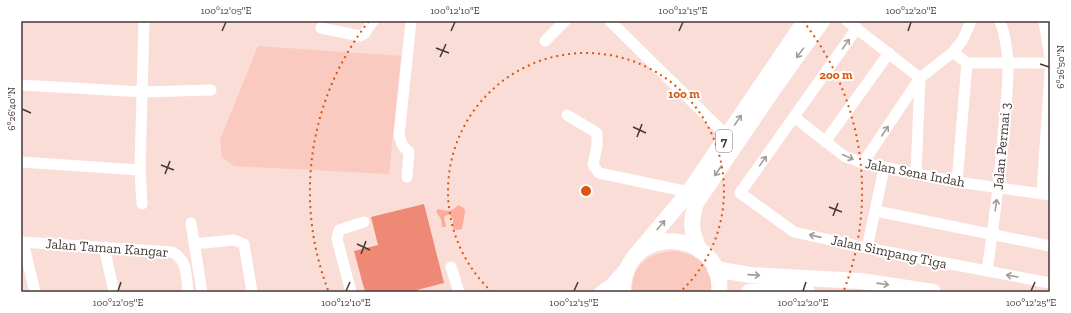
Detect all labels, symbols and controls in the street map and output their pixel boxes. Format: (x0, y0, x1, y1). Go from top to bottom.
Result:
text: 100°12'05"E (201, 5, 251, 17)
text: 100°12'10"E (430, 5, 480, 17)
text: 100°12'15"E (659, 5, 708, 17)
text: 100°12'20"E (886, 5, 936, 17)
one-way arrow (842, 39, 850, 50)
text: 6°26'50"N (1055, 45, 1067, 89)
one-way arrow (796, 47, 804, 58)
text: 200 m (819, 68, 853, 82)
text: 6°26'40"N (6, 87, 18, 131)
text: 100 m (668, 87, 700, 101)
street label: Jalan Permai 3 (990, 102, 1014, 190)
one-way arrow (734, 115, 742, 126)
one-way arrow (881, 126, 889, 137)
road number: 7 (716, 130, 732, 152)
one-way arrow (841, 154, 853, 161)
street label: Jalan Sena Indah (864, 155, 966, 191)
one-way arrow (758, 156, 767, 167)
one-way arrow (714, 165, 722, 176)
centre of rings (579, 184, 593, 198)
one-way arrow (993, 199, 1000, 212)
one-way arrow (657, 220, 666, 230)
street label: Jalan Simpang Tiga (829, 231, 949, 273)
one-way arrow (809, 232, 822, 240)
street label: Jalan Taman Kangar (45, 235, 169, 261)
one-way arrow (747, 271, 760, 278)
one-way arrow (1006, 272, 1019, 280)
one-way arrow (876, 280, 889, 288)
text: 100°12'05"E (93, 297, 143, 309)
text: 100°12'10"E (321, 297, 371, 309)
text: 100°12'15"E (550, 297, 599, 309)
text: 100°12'20"E (778, 297, 828, 309)
text: 100°12'25"E (1006, 297, 1056, 309)

